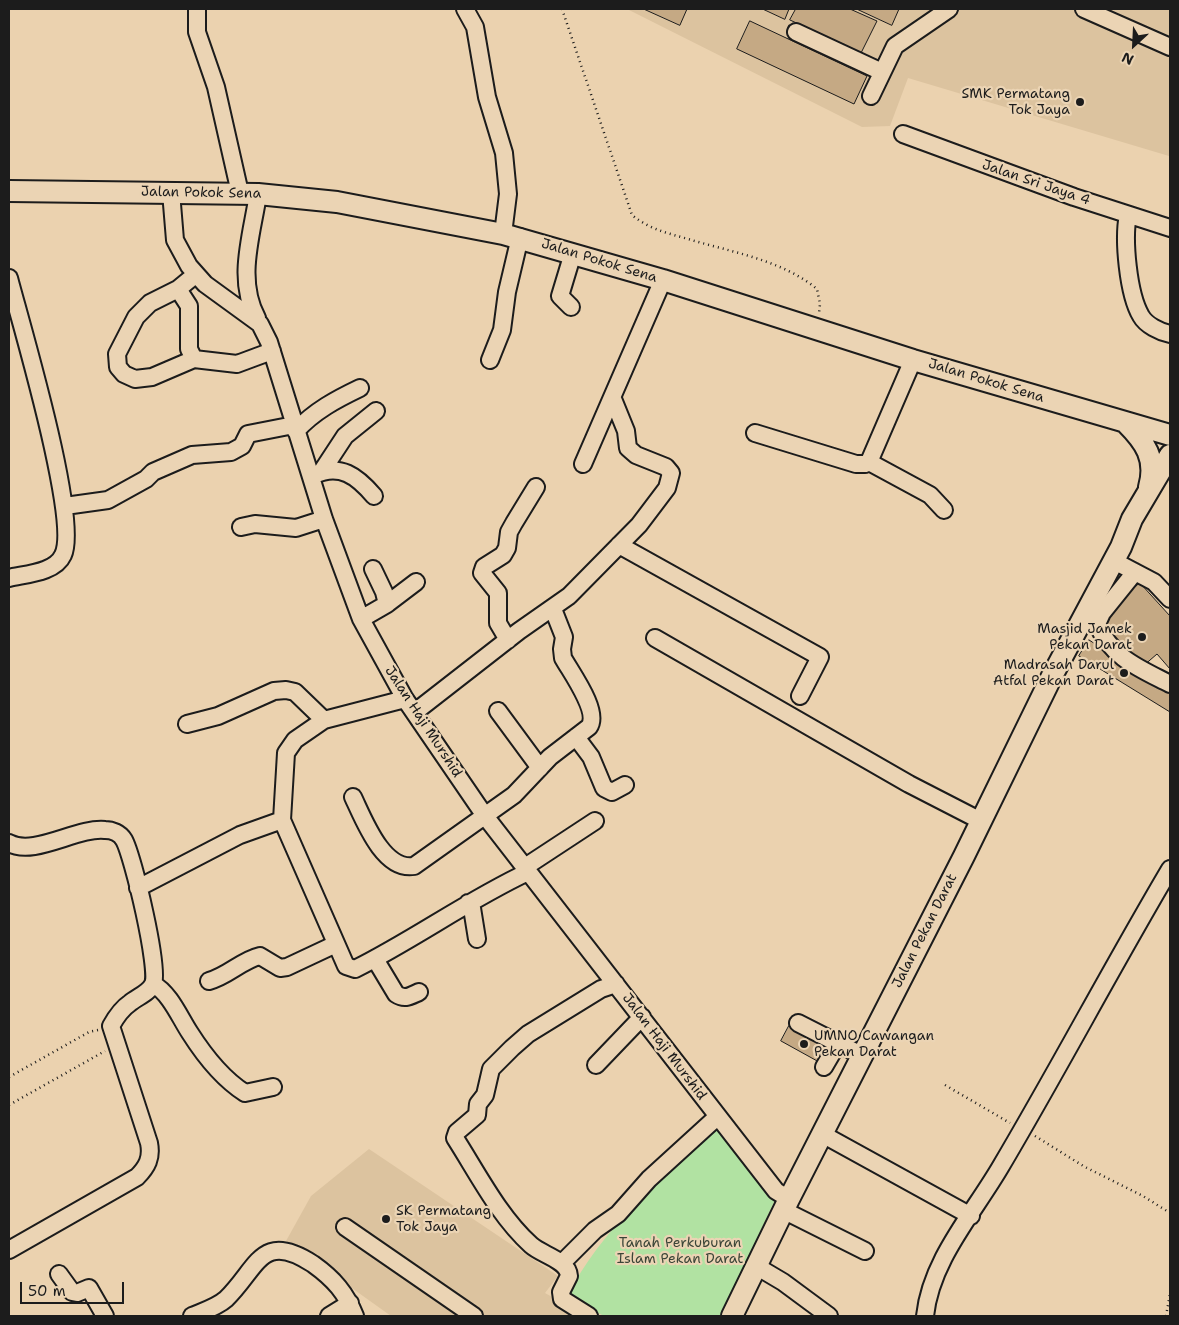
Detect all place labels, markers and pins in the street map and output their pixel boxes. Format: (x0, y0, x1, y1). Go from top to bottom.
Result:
place label: SMK Permatang Tok Jaya (962, 86, 1070, 118)
marker: SMK Permatang Tok Jaya (1074, 96, 1086, 108)
place label: Masjid Jamek Pekan Darat (1037, 621, 1132, 654)
marker: Masjid Jamek Pekan Darat (1136, 631, 1148, 643)
place label: Madrasah Darul Atfal Pekan Darat (993, 657, 1114, 690)
marker: Madrasah Darul Atfal Pekan Darat (1118, 667, 1130, 679)
place label: UMNO Cawangan Pekan Darat (814, 1028, 934, 1060)
marker: UMNO Cawangan Pekan Darat (798, 1038, 810, 1050)
place label: SK Permatang Tok Jaya (396, 1203, 491, 1236)
marker: SK Permatang Tok Jaya (380, 1213, 392, 1225)

